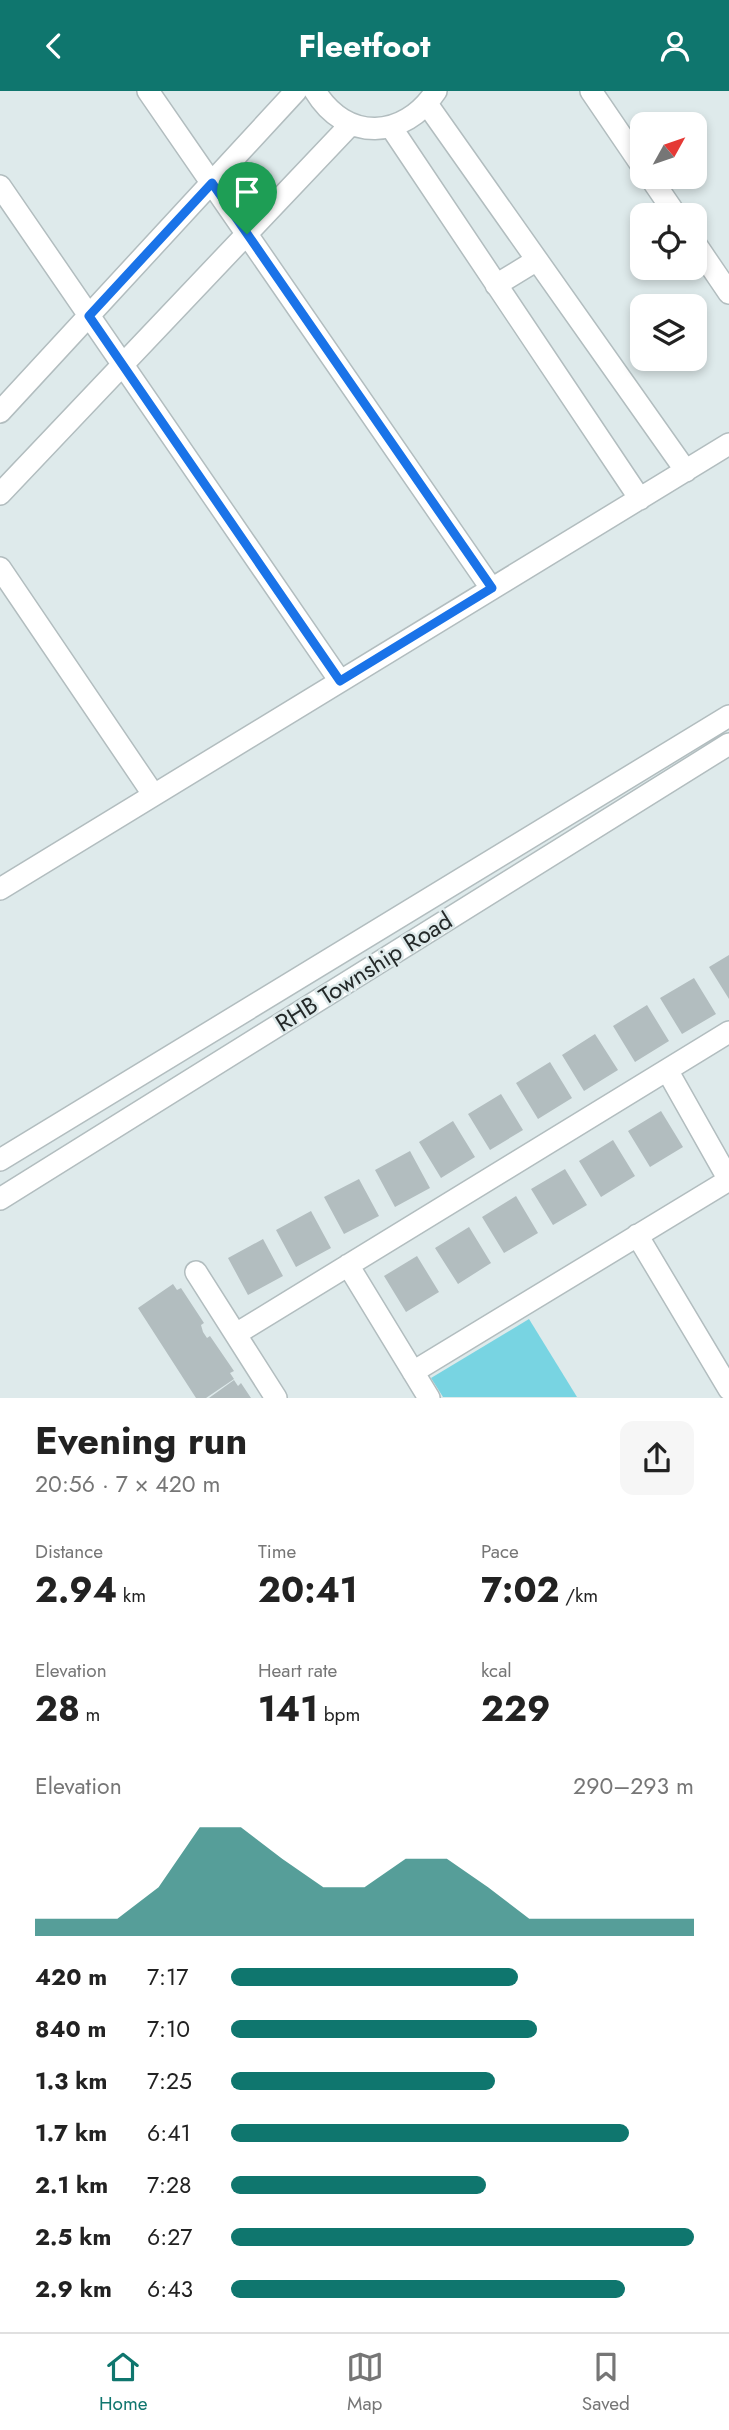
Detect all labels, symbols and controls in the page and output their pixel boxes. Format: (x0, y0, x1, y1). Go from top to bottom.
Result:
text: Fleetfoot (298, 23, 431, 69)
icon: back (35, 27, 73, 65)
icon: person (656, 27, 694, 65)
north arrow (630, 112, 707, 189)
map controls (630, 112, 707, 371)
pin (217, 162, 277, 234)
icon: arrive (228, 173, 266, 211)
button: locate (630, 203, 707, 280)
button: layers (630, 294, 707, 371)
street label: RHB Township Road (268, 903, 459, 1040)
text: Evening run (35, 1413, 247, 1468)
button: share (620, 1421, 694, 1495)
text: 20:56 · 7 × 420 m (35, 1467, 220, 1501)
text: Distance (35, 1538, 103, 1565)
text: Time (258, 1538, 296, 1565)
text: Pace (481, 1538, 519, 1565)
text: 2.94 (35, 1565, 117, 1615)
text: 20:41 (258, 1565, 358, 1615)
text: 7:02 (481, 1565, 560, 1615)
text: km (117, 1582, 146, 1609)
text: /km (560, 1582, 598, 1609)
text: Elevation (35, 1657, 107, 1684)
text: Heart rate (258, 1657, 337, 1684)
text: kcal (481, 1657, 512, 1684)
text: 28 (35, 1684, 80, 1734)
text: 141 (258, 1684, 318, 1734)
text: 229 (481, 1684, 550, 1734)
text: m (80, 1701, 100, 1728)
text: bpm (318, 1701, 360, 1728)
text: Elevation (35, 1769, 122, 1803)
text: 290–293 m (573, 1769, 694, 1803)
text: 420 m (35, 1960, 107, 1994)
text: 7:17 (147, 1960, 188, 1994)
text: 840 m (35, 2012, 106, 2046)
text: 7:10 (147, 2012, 190, 2046)
text: 1.3 km (35, 2064, 107, 2098)
text: 7:25 (147, 2064, 192, 2098)
text: 1.7 km (35, 2116, 107, 2150)
text: 6:41 (147, 2116, 191, 2150)
text: 2.1 km (35, 2168, 108, 2202)
text: 7:28 (147, 2168, 192, 2202)
text: 2.5 km (35, 2220, 111, 2254)
text: 6:27 (147, 2220, 192, 2254)
text: 2.9 km (35, 2272, 112, 2306)
text: 6:43 (147, 2272, 193, 2306)
tab: Home (99, 2348, 148, 2417)
tab: Map (346, 2348, 384, 2417)
tab: Saved (582, 2348, 630, 2417)

